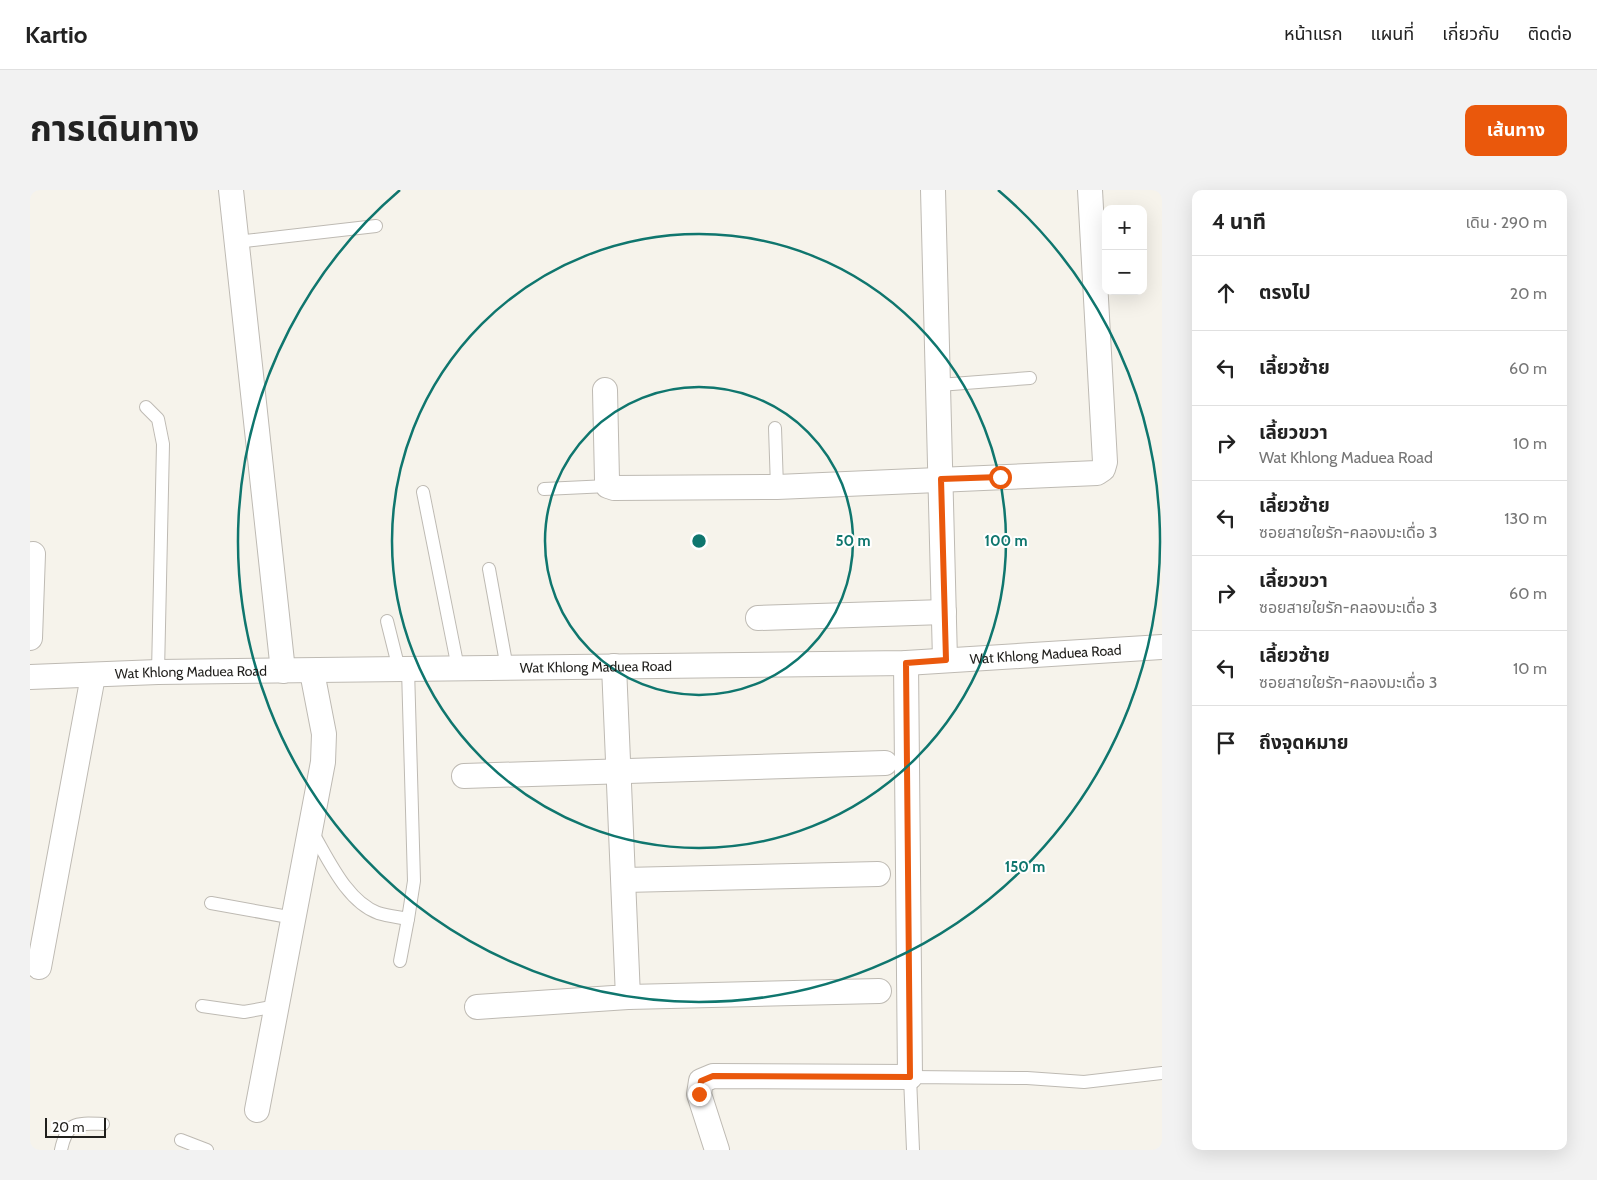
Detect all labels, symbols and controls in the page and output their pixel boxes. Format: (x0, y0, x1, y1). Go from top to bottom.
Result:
text: Kartio (25, 20, 88, 49)
text: หน้าแรก (1284, 23, 1342, 45)
text: แผนที่ (1370, 23, 1414, 45)
text: เกี่ยวกับ (1442, 23, 1500, 45)
text: ติดต่อ (1528, 23, 1572, 45)
button: เส้นทาง (1465, 105, 1567, 156)
text: การเดินทาง (30, 107, 199, 150)
map controls (1102, 205, 1147, 295)
button: + (1102, 205, 1147, 250)
text: 4 นาที (1212, 209, 1266, 234)
text: เดิน · 290 m (1465, 213, 1547, 232)
button: − (1102, 250, 1147, 295)
icon: ahead (1212, 279, 1240, 307)
text: ตรงไป (1259, 281, 1311, 304)
text: 20 m (1510, 284, 1547, 303)
icon: left (1212, 354, 1240, 382)
text: เลี้ยวซ้าย (1259, 356, 1330, 379)
text: 60 m (1509, 359, 1547, 378)
text: เลี้ยวขวา (1259, 421, 1328, 444)
icon: right (1212, 429, 1240, 457)
text: 10 m (1513, 434, 1547, 453)
text: Wat Khlong Maduea Road (1259, 448, 1433, 467)
route start (989, 466, 1012, 489)
text: เลี้ยวซ้าย (1259, 494, 1330, 517)
icon: left (1212, 504, 1240, 532)
text: 130 m (1504, 509, 1547, 528)
text: ซอยสายใยรัก-คลองมะเดื่อ 3 (1259, 523, 1437, 542)
centre of rings (690, 532, 708, 550)
text: 50 m (835, 532, 871, 550)
text: 100 m (984, 532, 1028, 550)
text: เลี้ยวขวา (1259, 569, 1328, 592)
icon: right (1212, 579, 1240, 607)
text: 60 m (1509, 584, 1547, 603)
text: ซอยสายใยรัก-คลองมะเดื่อ 3 (1259, 598, 1437, 617)
street label: Wat Khlong Maduea Road (969, 641, 1122, 668)
text: เลี้ยวซ้าย (1259, 644, 1330, 667)
icon: left (1212, 654, 1240, 682)
street label: Wat Khlong Maduea Road (520, 657, 672, 677)
text: 10 m (1513, 659, 1547, 678)
street label: Wat Khlong Maduea Road (114, 662, 267, 683)
text: ซอยสายใยรัก-คลองมะเดื่อ 3 (1259, 673, 1437, 692)
icon: arrive (1212, 729, 1240, 757)
text: ถึงจุดหมาย (1259, 731, 1349, 754)
text: 150 m (1005, 858, 1045, 876)
route end (688, 1083, 711, 1106)
scale bar (45, 1115, 106, 1138)
text: 20 m (52, 1118, 85, 1136)

